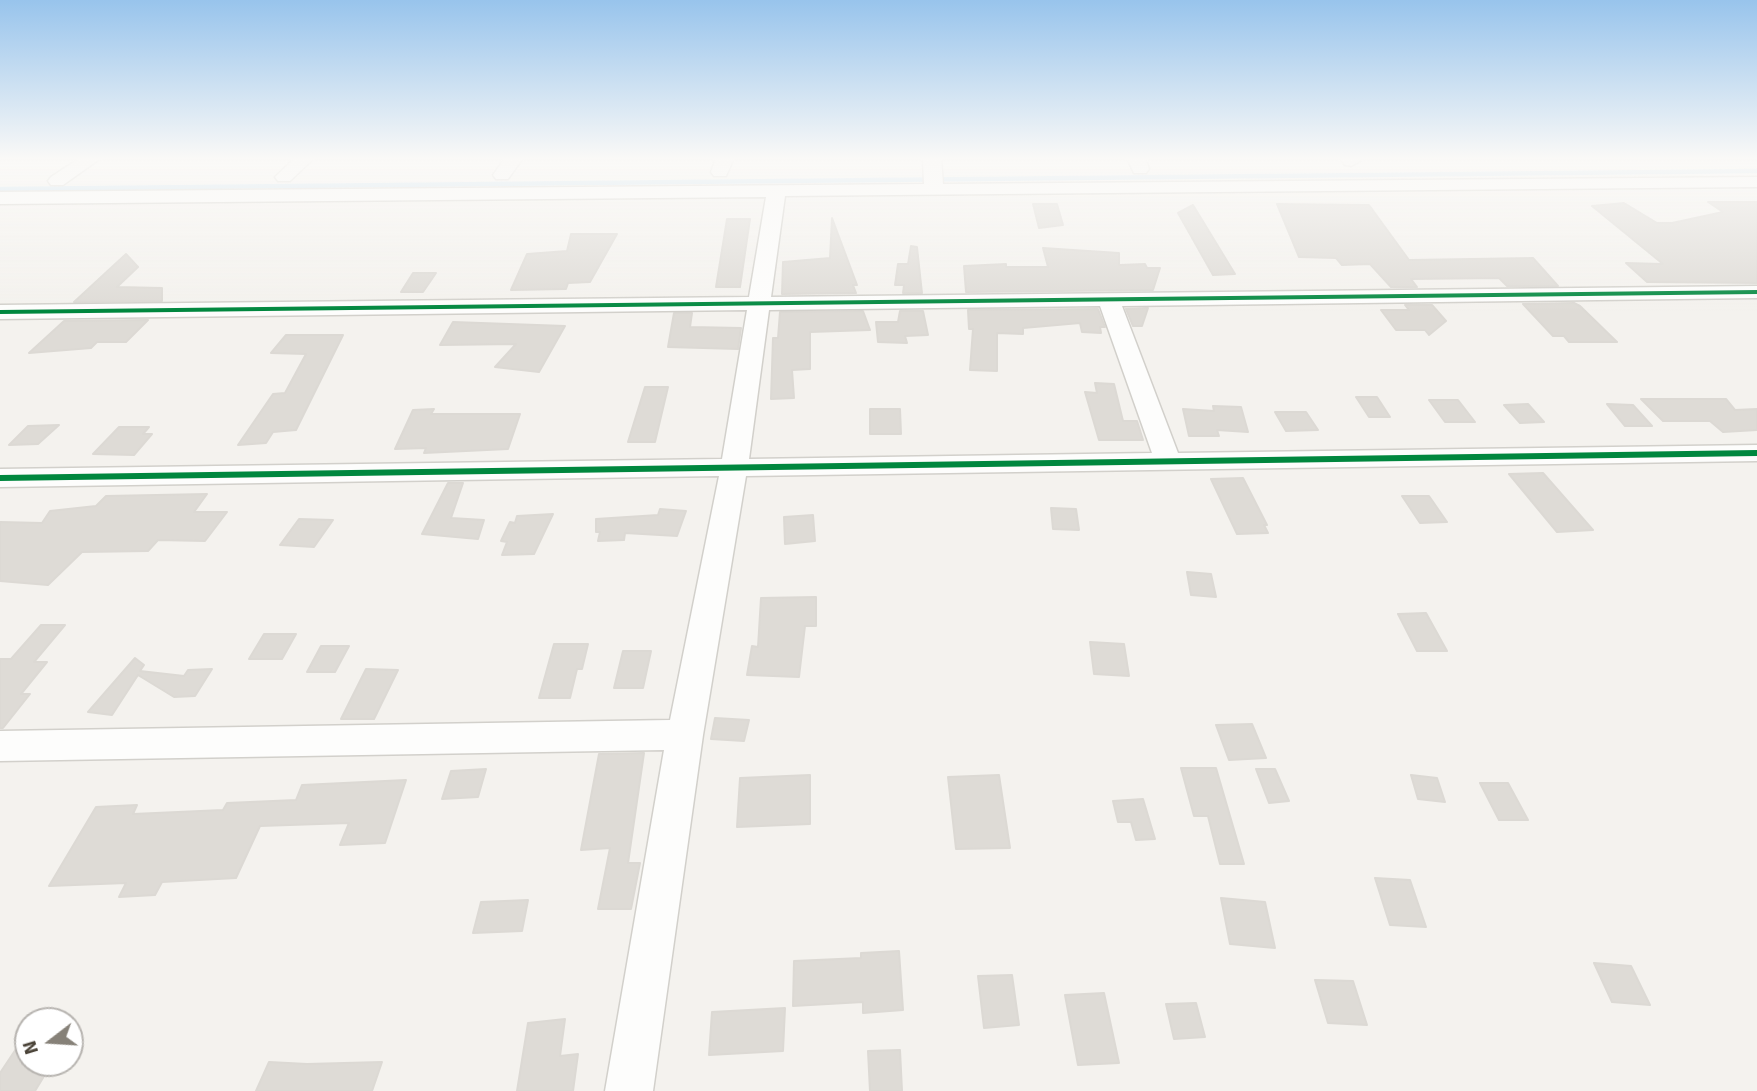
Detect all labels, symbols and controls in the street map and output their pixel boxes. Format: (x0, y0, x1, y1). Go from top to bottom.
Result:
north arrow (14, 1007, 84, 1077)
text: N (17, 1038, 44, 1057)

